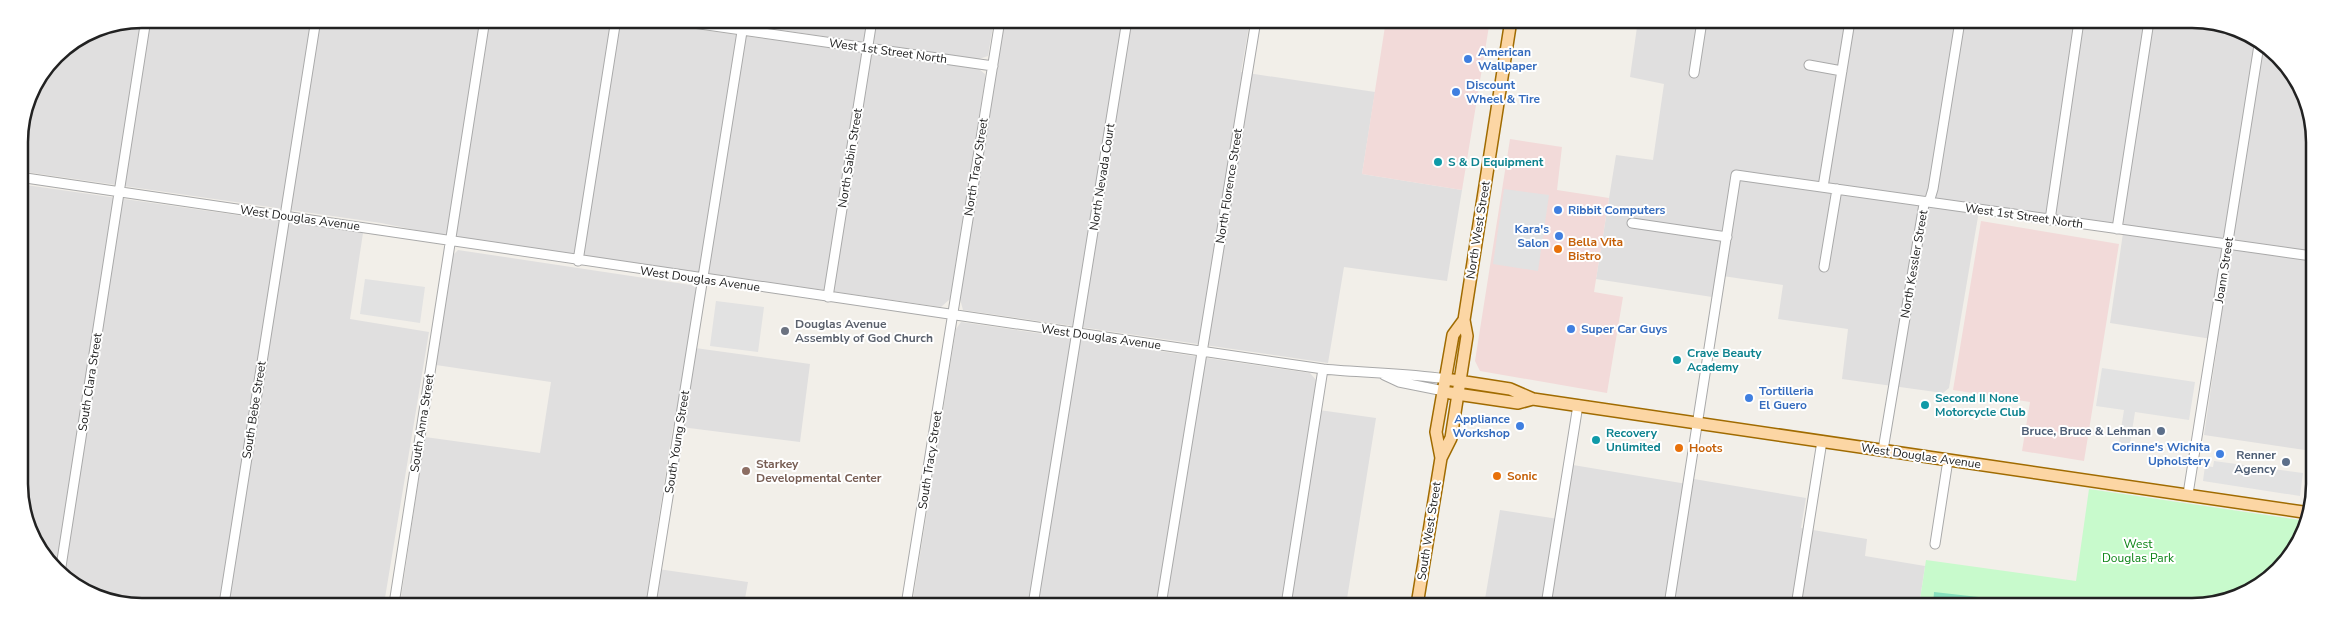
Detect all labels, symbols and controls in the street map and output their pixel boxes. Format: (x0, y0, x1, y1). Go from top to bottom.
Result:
street label: West 1st Street North (828, 35, 948, 67)
place label: American Wallpaper (1478, 44, 1537, 74)
marker: American Wallpaper (1462, 53, 1474, 65)
place label: Discount Wheel & Tire (1466, 77, 1541, 107)
marker: Discount Wheel & Tire (1450, 86, 1462, 98)
street label: North Sabin Street (834, 106, 866, 209)
street label: North Tracy Street (960, 116, 992, 217)
street label: North Nevada Court (1086, 122, 1118, 232)
street label: North Florence Street (1212, 127, 1246, 245)
place label: S & D Equipment (1448, 154, 1544, 170)
marker: S & D Equipment (1432, 156, 1444, 168)
street label: North West Street (1462, 179, 1494, 280)
street label: West 1st Street North (1964, 200, 2084, 232)
street label: West Douglas Avenue (239, 202, 361, 234)
place label: Ribbit Computers (1568, 202, 1666, 218)
marker: Ribbit Computers (1552, 204, 1564, 216)
street label: North Kessler Street (1897, 208, 1932, 319)
place label: Kara's Salon (1514, 221, 1549, 251)
marker: Kara's Salon (1553, 230, 1565, 242)
place label: Bella Vita Bistro (1568, 234, 1623, 264)
street label: Joann Street (2211, 235, 2237, 305)
marker: Bella Vita Bistro (1552, 243, 1564, 255)
street label: West Douglas Avenue (639, 263, 761, 295)
place label: Douglas Avenue Assembly of God Church (795, 316, 933, 346)
street label: West Douglas Avenue (1040, 321, 1162, 353)
place label: Super Car Guys (1581, 321, 1668, 337)
marker: Super Car Guys (1565, 323, 1577, 335)
marker: Douglas Avenue Assembly of God Church (779, 325, 791, 337)
street label: South Clara Street (74, 331, 106, 432)
place label: Crave Beauty Academy (1687, 345, 1762, 375)
marker: Crave Beauty Academy (1671, 354, 1683, 366)
street label: South Bebe Street (238, 359, 270, 460)
street label: South Anna Street (406, 372, 438, 473)
place label: Tortilleria El Guero (1759, 383, 1814, 413)
street label: South Young Street (661, 389, 693, 495)
place label: Second II None Motorcycle Club (1935, 390, 2026, 420)
marker: Tortilleria El Guero (1743, 392, 1755, 404)
marker: Second II None Motorcycle Club (1919, 399, 1931, 411)
street label: South Tracy Street (914, 409, 946, 510)
place label: Appliance Workshop (1452, 411, 1510, 441)
marker: Appliance Workshop (1514, 420, 1526, 432)
place label: Bruce, Bruce & Lehman (2021, 423, 2151, 439)
place label: Recovery Unlimited (1606, 425, 1661, 455)
marker: Bruce, Bruce & Lehman (2155, 425, 2167, 437)
marker: Recovery Unlimited (1590, 434, 1602, 446)
place label: Corinne's Wichita Upholstery (2112, 439, 2211, 469)
place label: Hoots (1689, 440, 1723, 456)
street label: West Douglas Avenue (1860, 440, 1982, 472)
marker: Hoots (1673, 442, 1685, 454)
place label: Renner Agency (2234, 447, 2277, 477)
marker: Corinne's Wichita Upholstery (2214, 448, 2226, 460)
place label: Starkey Developmental Center (756, 456, 882, 486)
marker: Renner Agency (2280, 456, 2292, 468)
marker: Starkey Developmental Center (740, 465, 752, 477)
place label: Sonic (1507, 468, 1538, 484)
marker: Sonic (1491, 470, 1503, 482)
street label: South West Street (1413, 480, 1445, 581)
park label: West Douglas Park (2102, 536, 2175, 566)

